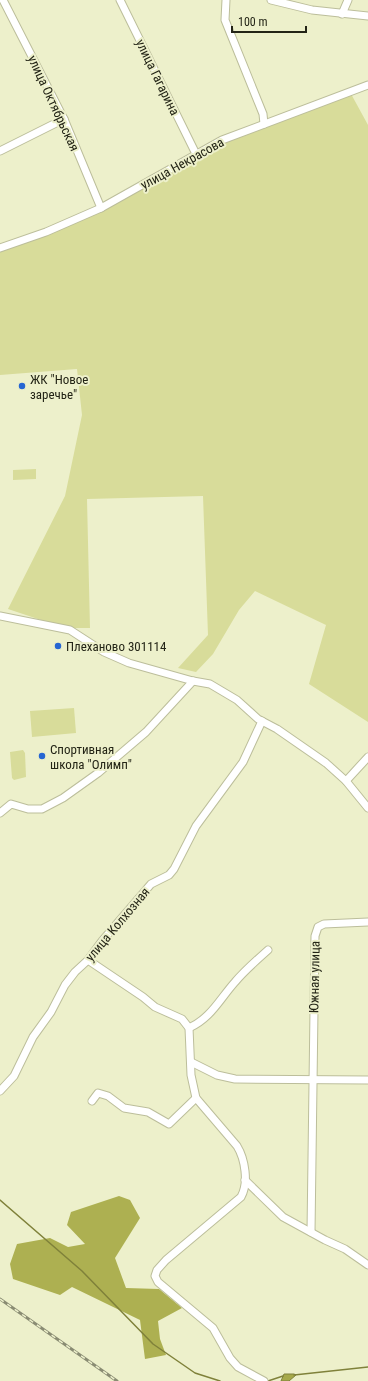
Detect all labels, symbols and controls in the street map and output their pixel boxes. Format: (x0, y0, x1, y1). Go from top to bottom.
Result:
scale bar (232, 8, 306, 34)
text: 100 m (238, 15, 268, 29)
street label: улица Гагарина (133, 37, 182, 118)
street label: улица Октябрьская (25, 53, 82, 153)
street label: улица Некрасова (138, 134, 226, 192)
place label: ЖК "Новое заречье" (30, 372, 88, 402)
marker: ЖК "Новое заречье" (17, 381, 27, 391)
place label: Плеханово 301114 (66, 639, 167, 654)
marker: Плеханово 301114 (53, 641, 63, 651)
place label: Спортивная школа "Олимп" (50, 742, 132, 772)
marker: Спортивная школа "Олимп" (37, 751, 47, 761)
street label: улица Колхозная (82, 884, 153, 964)
street label: Южная улица (306, 941, 323, 1013)

